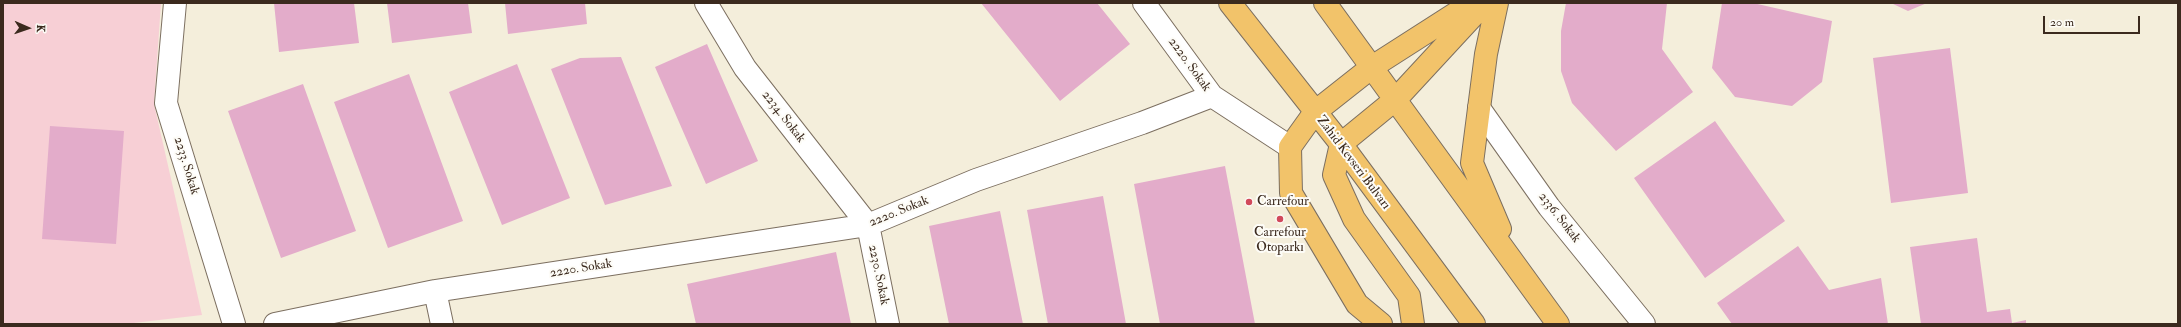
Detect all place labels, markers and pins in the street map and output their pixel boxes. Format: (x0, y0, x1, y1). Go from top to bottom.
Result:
place label: Carrefour (1257, 194, 1309, 210)
marker: Carrefour (1244, 197, 1254, 207)
marker: Carrefour Otoparkı (1275, 214, 1285, 224)
place label: Carrefour Otoparkı (1254, 225, 1306, 256)

